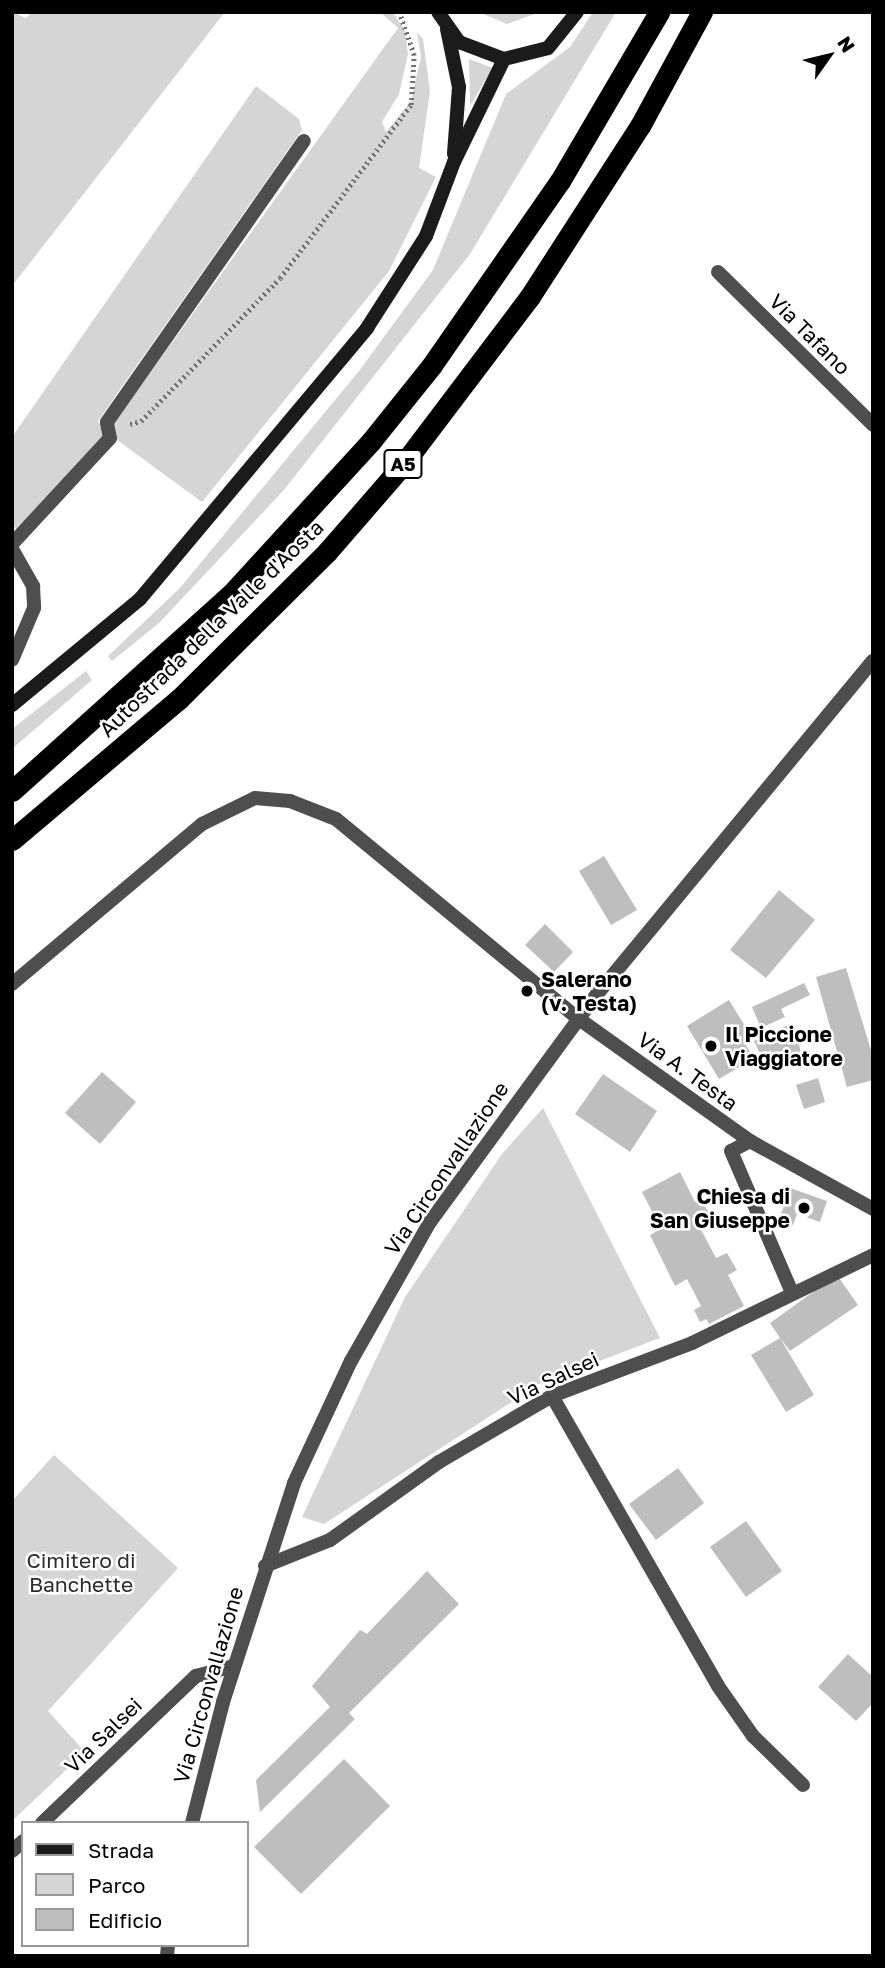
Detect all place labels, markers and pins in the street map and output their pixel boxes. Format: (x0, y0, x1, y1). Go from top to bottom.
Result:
place label: Salerano (v. Testa) (541, 966, 637, 1016)
marker: Salerano (v. Testa) (519, 983, 535, 999)
place label: Il Piccione Viaggiatore (725, 1021, 843, 1071)
marker: Il Piccione Viaggiatore (703, 1038, 719, 1054)
place label: Chiesa di San Giuseppe (650, 1183, 790, 1233)
marker: Chiesa di San Giuseppe (796, 1200, 812, 1216)

